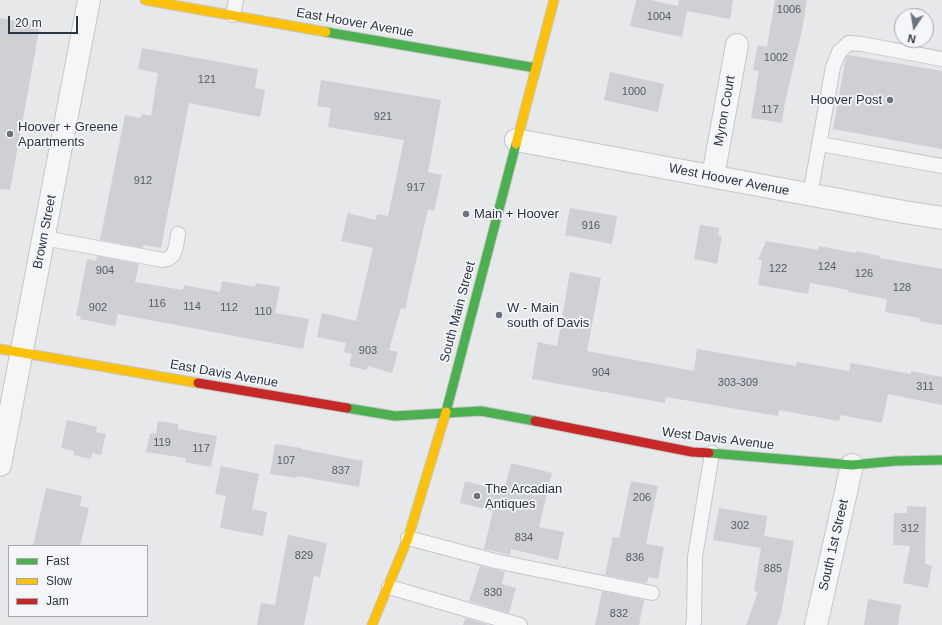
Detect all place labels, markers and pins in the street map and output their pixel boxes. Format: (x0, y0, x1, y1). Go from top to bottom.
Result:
place label: Hoover Post (810, 92, 882, 108)
marker: Hoover Post (885, 95, 895, 105)
place label: Hoover + Greene Apartments (18, 119, 118, 150)
marker: Hoover + Greene Apartments (5, 129, 15, 139)
place label: Main + Hoover (474, 206, 559, 222)
marker: Main + Hoover (461, 209, 471, 219)
place label: W - Main south of Davis (507, 300, 589, 331)
marker: W - Main south of Davis (494, 310, 504, 320)
place label: The Arcadian Antiques (485, 481, 562, 512)
marker: The Arcadian Antiques (472, 491, 482, 501)

